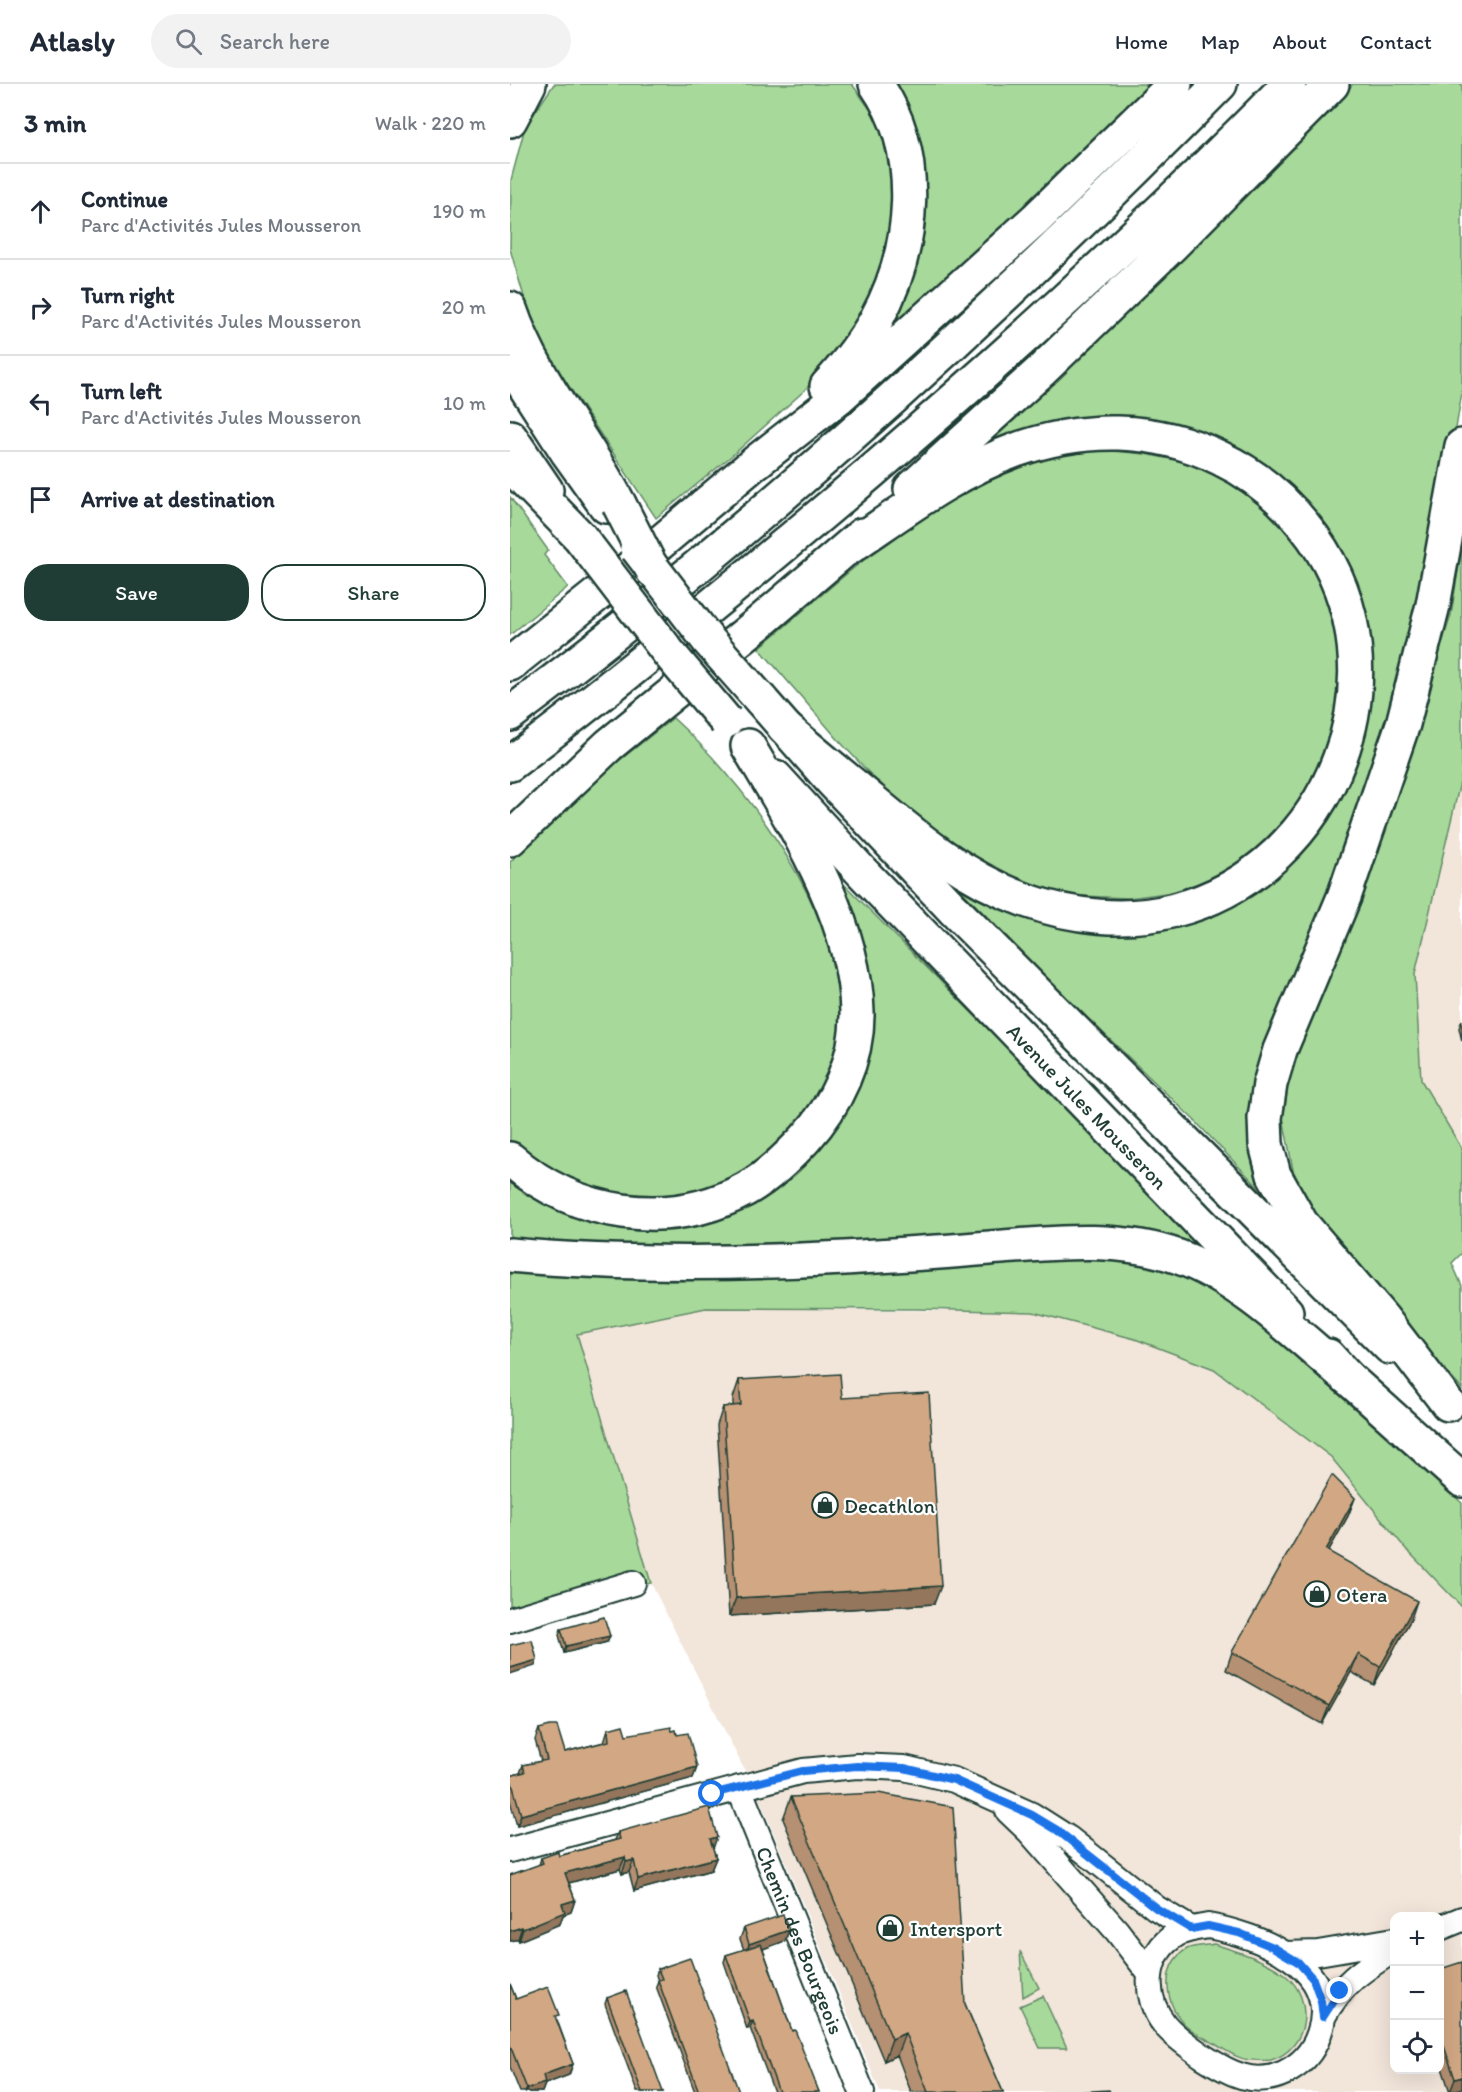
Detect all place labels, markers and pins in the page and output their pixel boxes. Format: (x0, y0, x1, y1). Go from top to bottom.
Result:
shop icon: Decathlon (810, 1490, 840, 1520)
place label: Decathlon (844, 1493, 935, 1518)
shop icon: Otera (1302, 1579, 1332, 1609)
place label: Otera (1336, 1582, 1387, 1607)
shop icon: Intersport (875, 1913, 905, 1943)
place label: Intersport (910, 1916, 1003, 1941)

